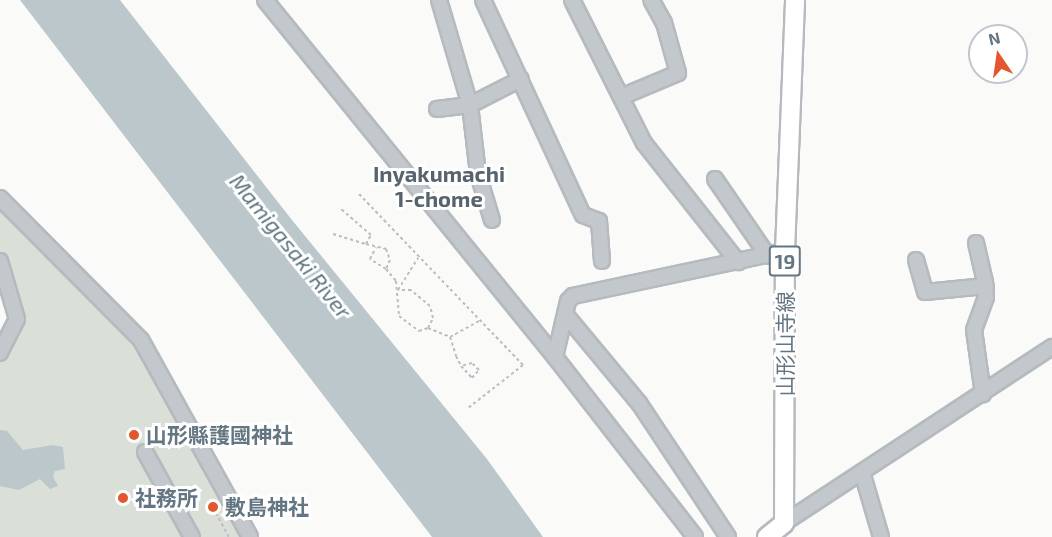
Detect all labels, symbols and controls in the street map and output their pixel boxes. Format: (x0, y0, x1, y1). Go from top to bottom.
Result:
north arrow (968, 24, 1028, 84)
text: N (987, 27, 1002, 48)
district label: Inyakumachi 1-chome (373, 160, 505, 212)
water label: Mamigasaki River (225, 168, 357, 324)
road number: 19 (768, 244, 802, 278)
street label: 山形山寺線 (772, 292, 798, 396)
place label: 山形縣護國神社 (146, 422, 293, 448)
marker: 山形縣護國神社 (127, 428, 141, 442)
place label: 社務所 (135, 485, 198, 511)
marker: 社務所 (116, 491, 130, 505)
place label: 敷島神社 (225, 494, 309, 520)
marker: 敷島神社 (206, 500, 220, 514)

